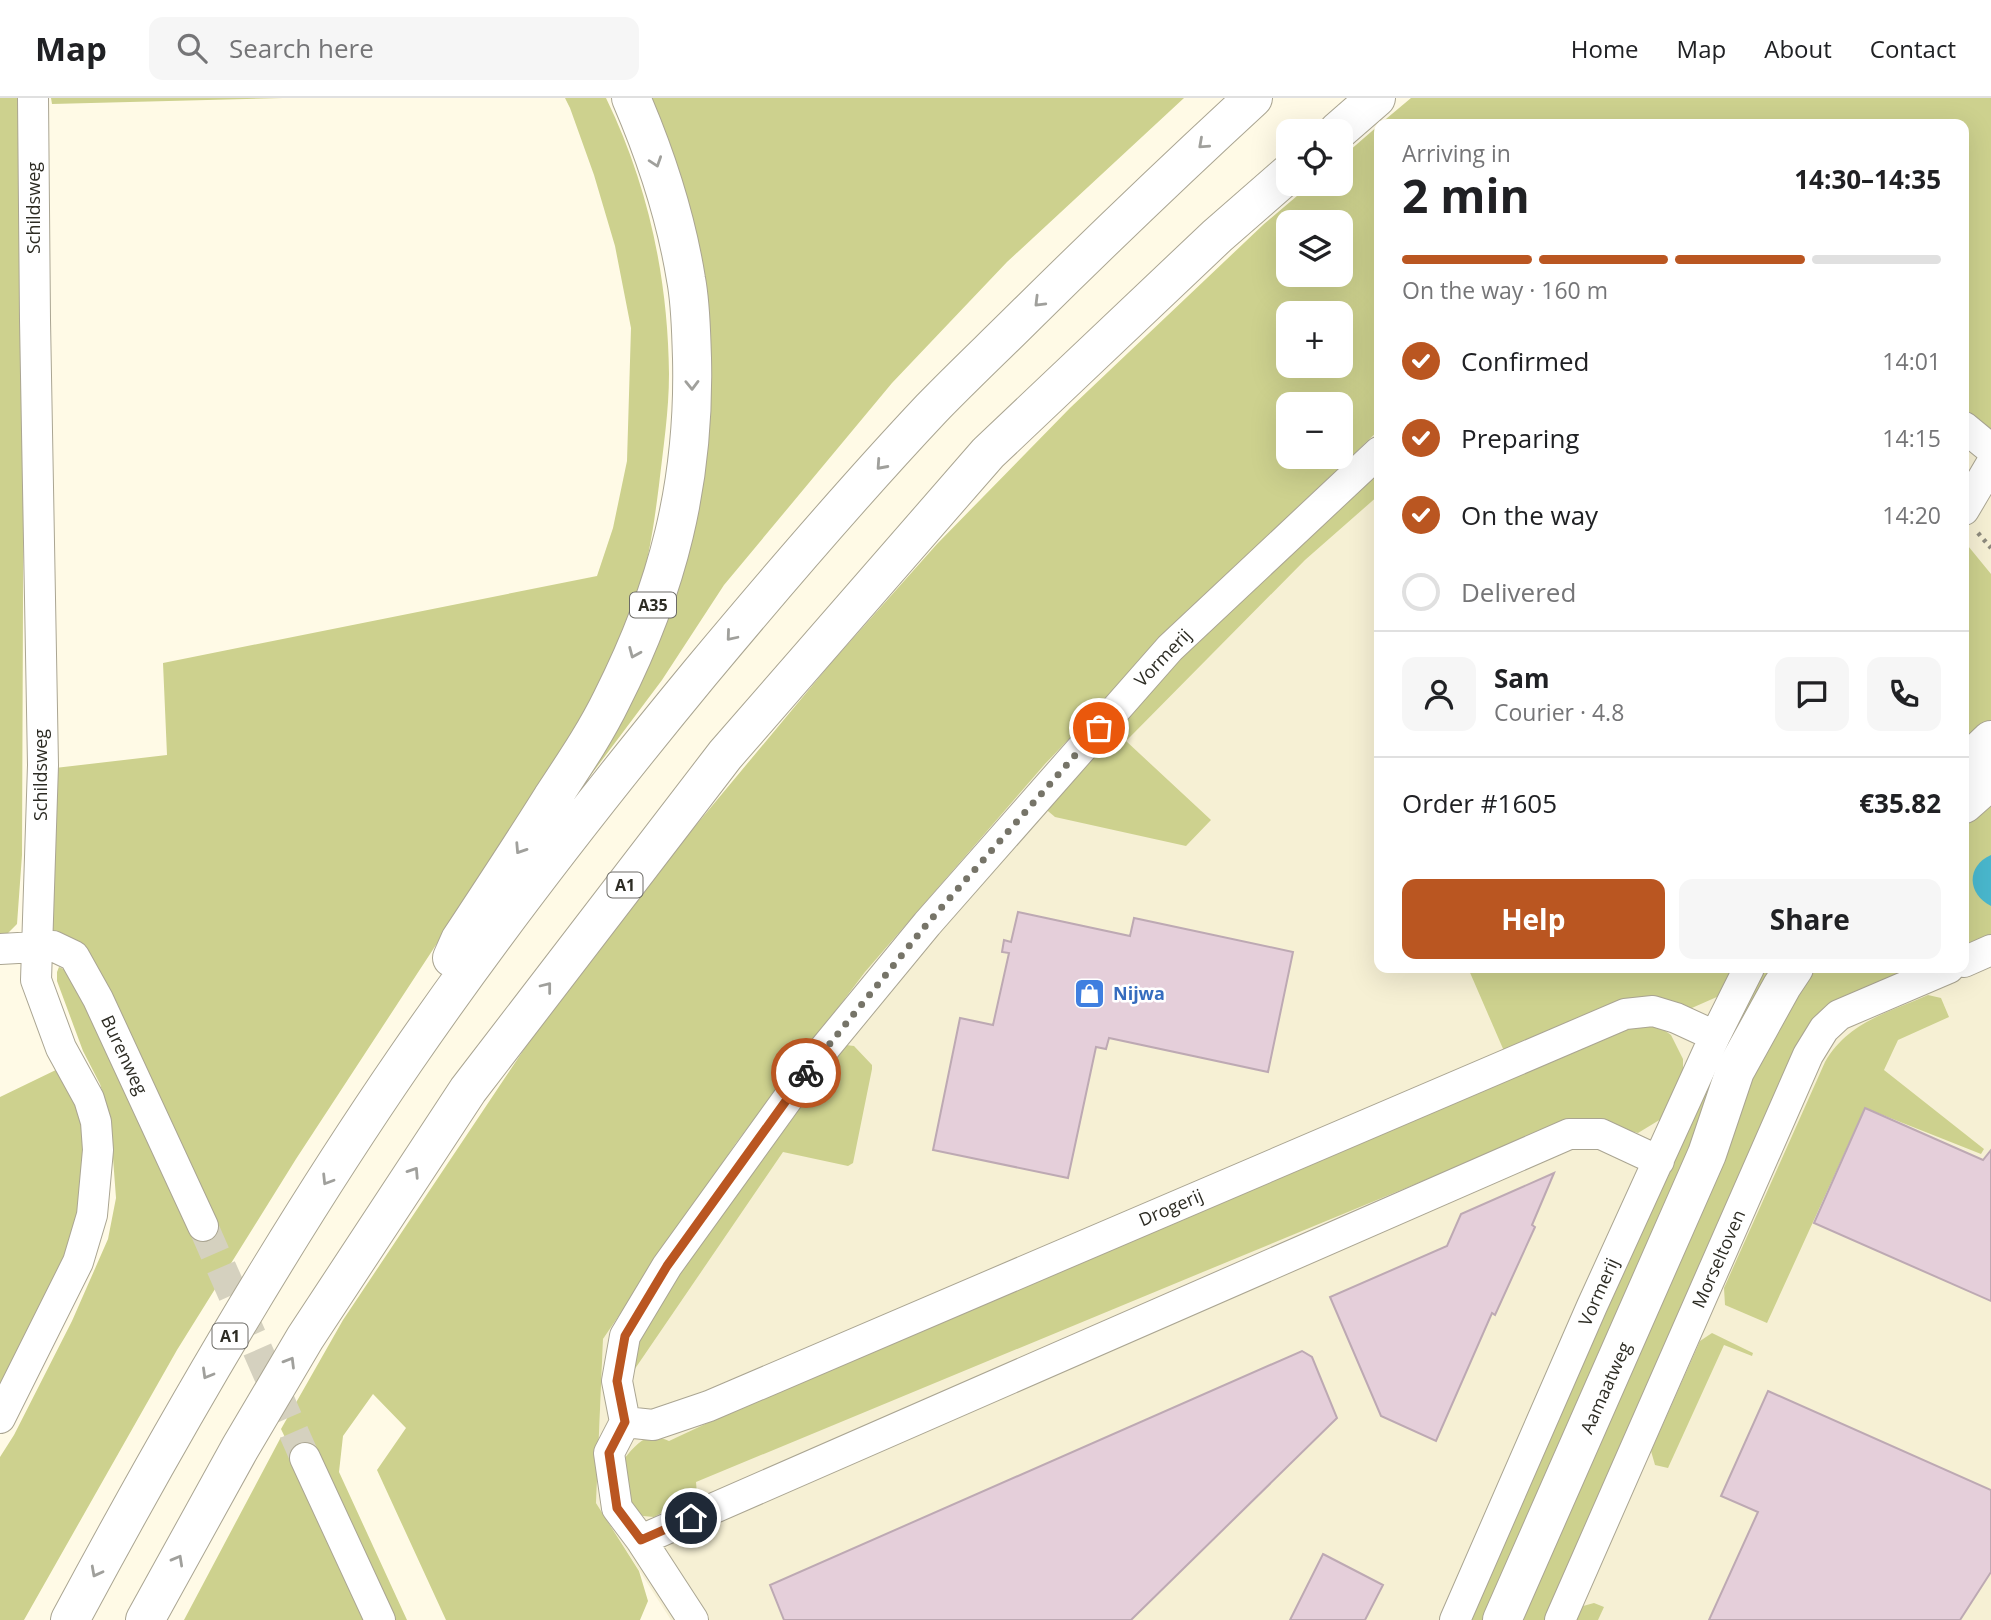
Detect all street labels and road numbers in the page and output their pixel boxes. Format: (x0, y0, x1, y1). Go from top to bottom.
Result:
street label: Schildsweg (21, 162, 45, 254)
road number: A35 (630, 592, 676, 618)
street label: Vormerij (1129, 623, 1196, 692)
street label: Schildsweg (28, 729, 52, 821)
road number: A1 (608, 872, 642, 898)
street label: Burenweg (96, 1011, 154, 1098)
street label: Drogerij (1135, 1183, 1206, 1231)
street label: Morseltoven (1686, 1206, 1750, 1311)
street label: Vormerij (1572, 1254, 1624, 1329)
road number: A1 (212, 1324, 247, 1348)
street label: Aamaatweg (1574, 1338, 1636, 1437)

